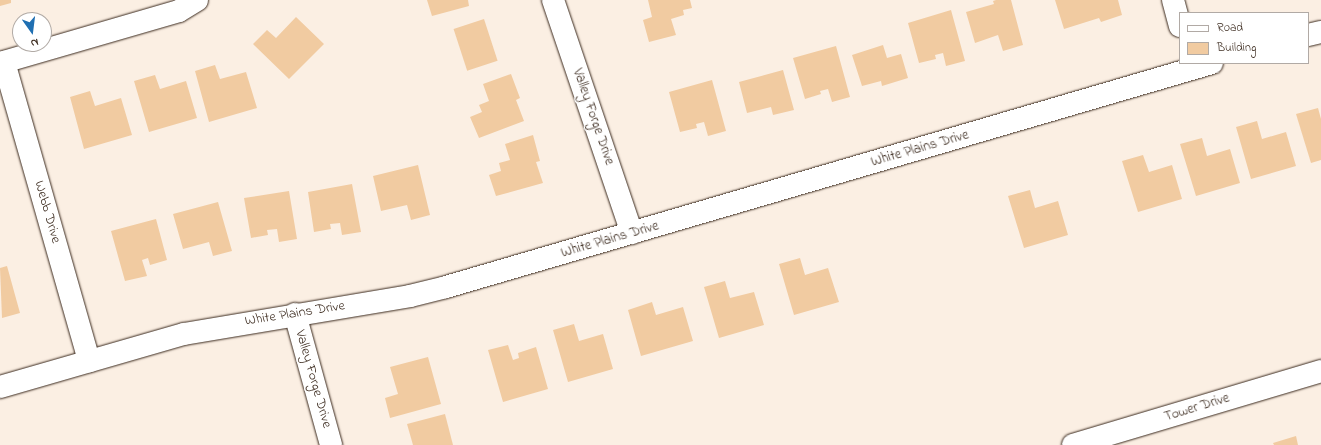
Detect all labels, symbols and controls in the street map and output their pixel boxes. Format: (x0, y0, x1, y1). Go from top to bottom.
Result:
north arrow (12, 12, 52, 52)
legend (1179, 12, 1309, 64)
text: Road (1217, 19, 1243, 37)
text: N (29, 34, 40, 51)
text: Building (1217, 39, 1256, 57)
street label: Valley Forge Drive (569, 66, 617, 168)
street label: White Plains Drive (869, 127, 971, 171)
street label: Webb Drive (30, 179, 64, 245)
street label: White Plains Drive (559, 218, 661, 262)
street label: White Plains Drive (244, 298, 346, 330)
street label: Valley Forge Drive (291, 328, 335, 430)
street label: Tower Drive (1162, 390, 1232, 426)

